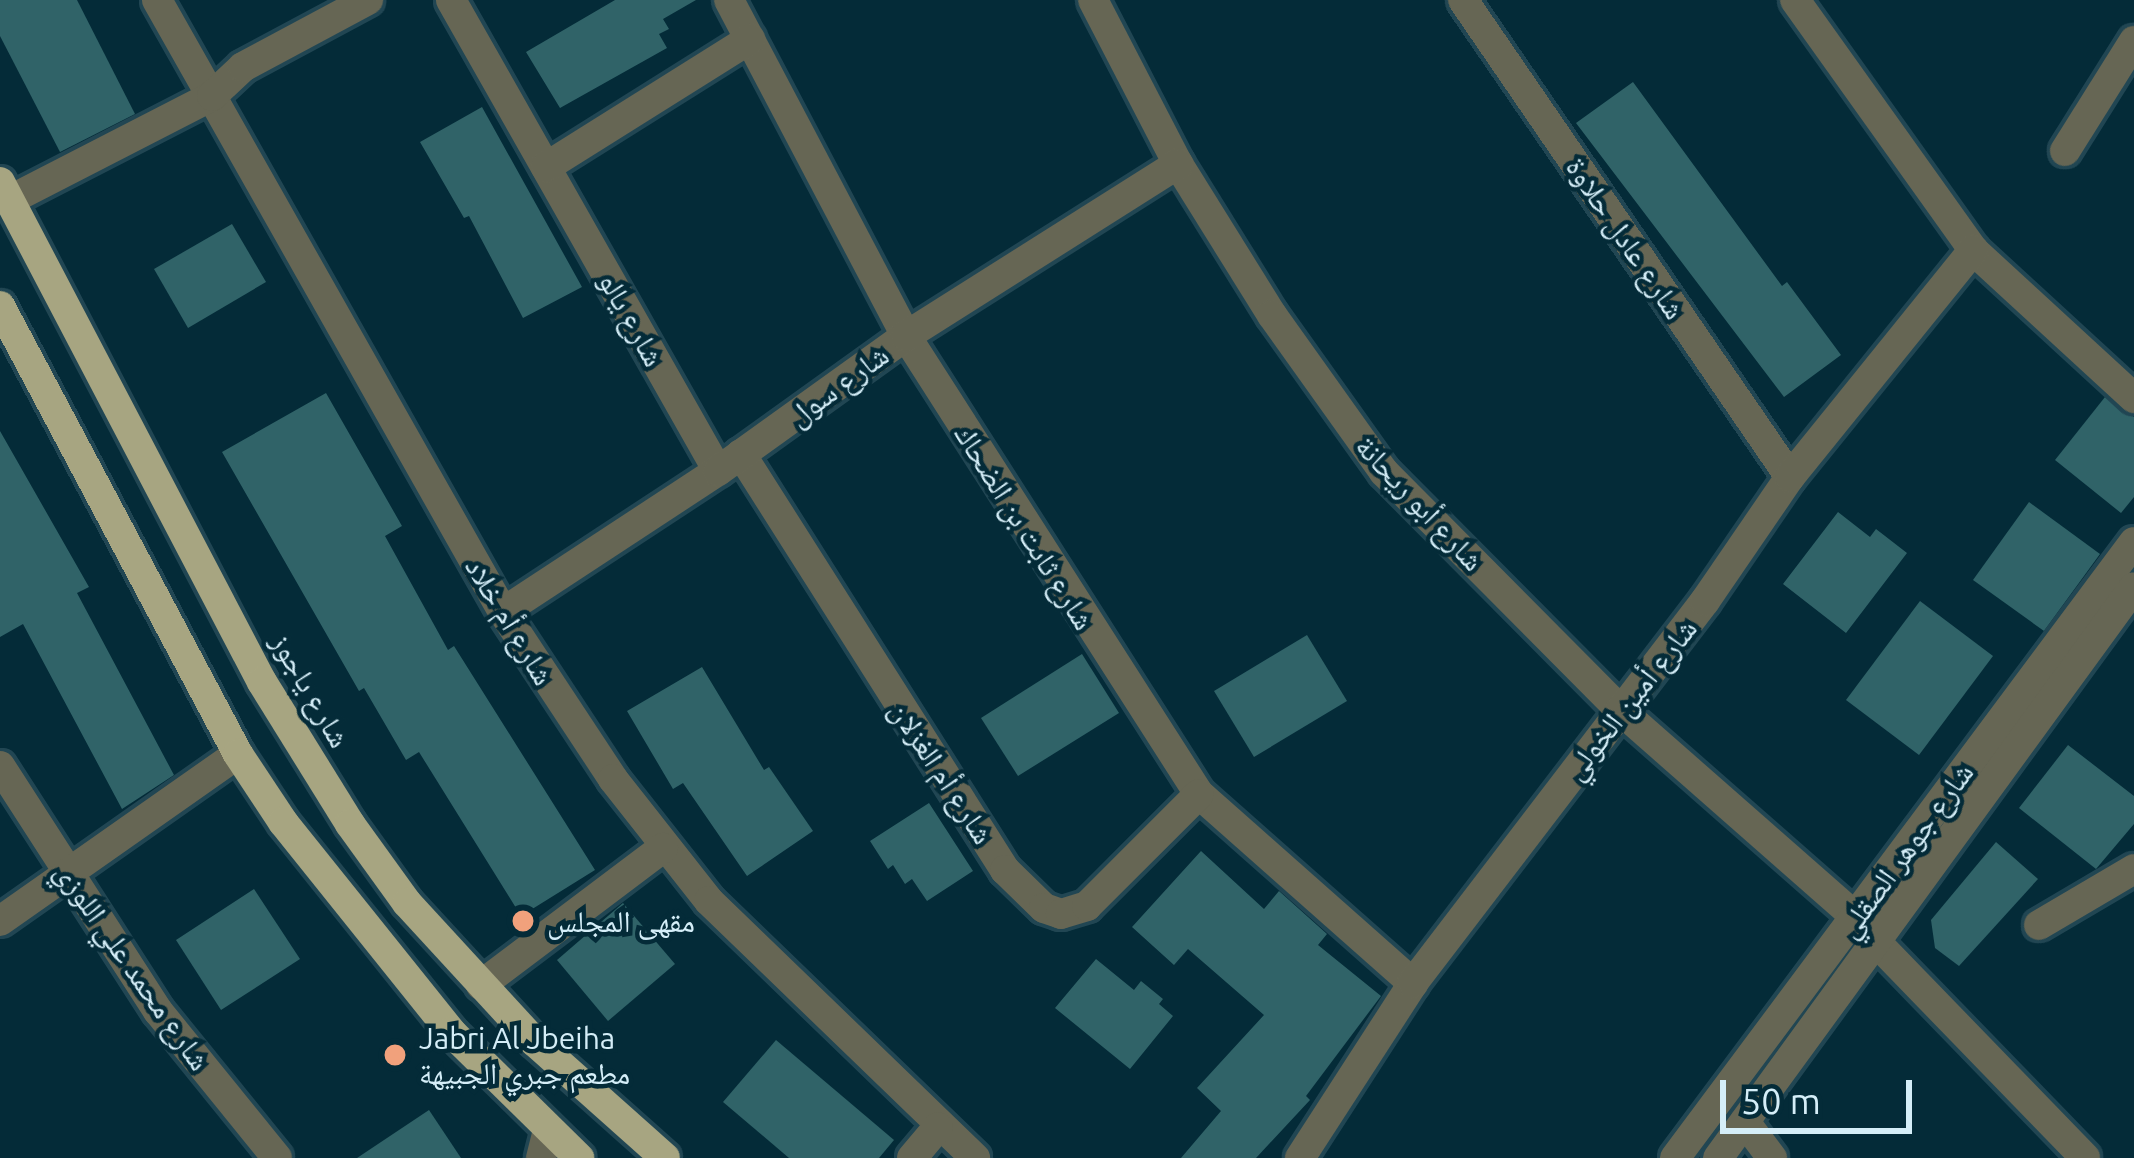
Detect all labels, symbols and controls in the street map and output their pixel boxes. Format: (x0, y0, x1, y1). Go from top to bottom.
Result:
street label: شارع عادل حلاوة (1559, 150, 1693, 326)
street label: شارع يالو (591, 266, 673, 372)
street label: شارع سول (781, 336, 895, 434)
street label: شارع ثابت بن الضحاك (947, 418, 1103, 636)
street label: شارع أبو ريحانة (1348, 428, 1492, 578)
street label: شارع أم خلاد (458, 551, 562, 691)
street label: شارع أمين الخولي (1556, 611, 1704, 787)
street label: شارع ياجوز (264, 626, 358, 754)
street label: شارع أم الغزلان (882, 694, 1002, 850)
street label: شارع جوهر الصقلي (1829, 755, 1981, 945)
street label: شارع محمد علي اللوزي (48, 855, 218, 1077)
place label: مقهى المجلس (547, 903, 695, 939)
marker: مقهى المجلس (510, 908, 536, 934)
place label: Jabri Al Jbeiha مطعم جبري الجبيهة (419, 1020, 630, 1090)
marker: Jabri Al Jbeiha مطعم جبري الجبيهة (382, 1042, 408, 1068)
scale bar (1726, 1056, 1918, 1130)
text: 50 m (1741, 1080, 1821, 1121)

